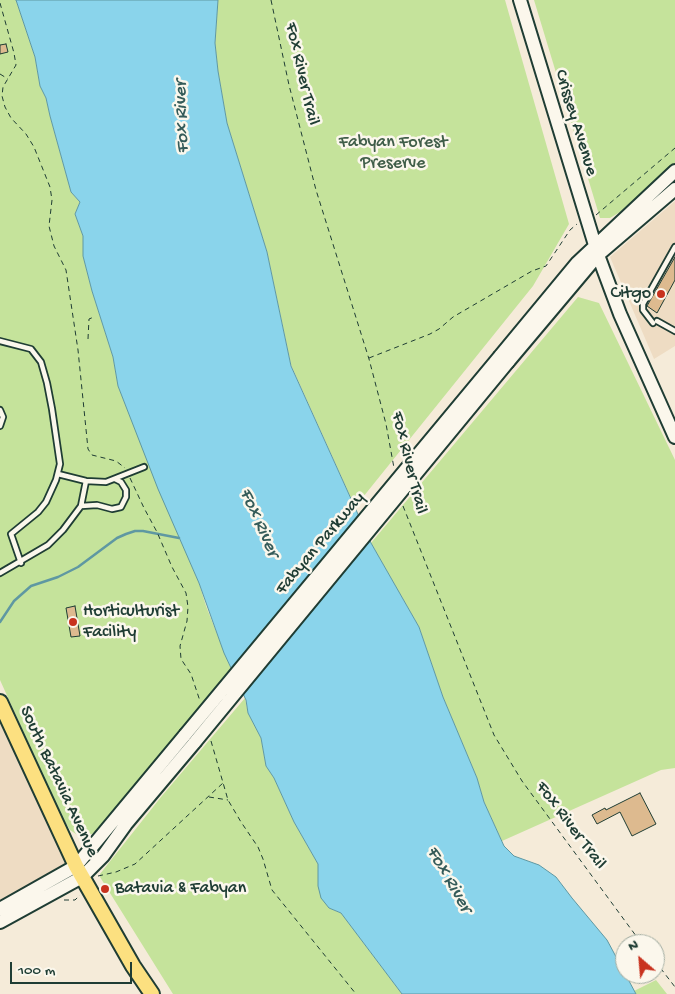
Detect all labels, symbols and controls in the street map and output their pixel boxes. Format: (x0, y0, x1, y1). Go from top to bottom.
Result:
street label: Fox River Trail (279, 21, 323, 127)
street label: Crissey Avenue (549, 67, 601, 179)
water label: Fox River (170, 80, 196, 154)
park label: Fabyan Forest Preserve (339, 132, 447, 174)
place label: Citgo (610, 283, 651, 305)
marker: Citgo (655, 288, 667, 300)
street label: Fox River Trail (385, 410, 431, 516)
water label: Fox River (233, 485, 283, 561)
street label: Fabyan Parkway (272, 488, 370, 600)
place label: Horticulturist Facility (83, 601, 179, 644)
marker: Horticulturist Facility (67, 616, 79, 628)
street label: South Batavia Avenue (14, 703, 102, 861)
street label: Fox River Trail (530, 778, 610, 874)
water label: Fox River (420, 843, 476, 917)
place label: Batavia & Fabyan (115, 878, 246, 900)
marker: Batavia & Fabyan (99, 883, 111, 895)
north arrow (615, 934, 665, 984)
text: N (625, 936, 641, 956)
scale bar (12, 952, 135, 984)
text: 100 m (18, 962, 55, 980)

